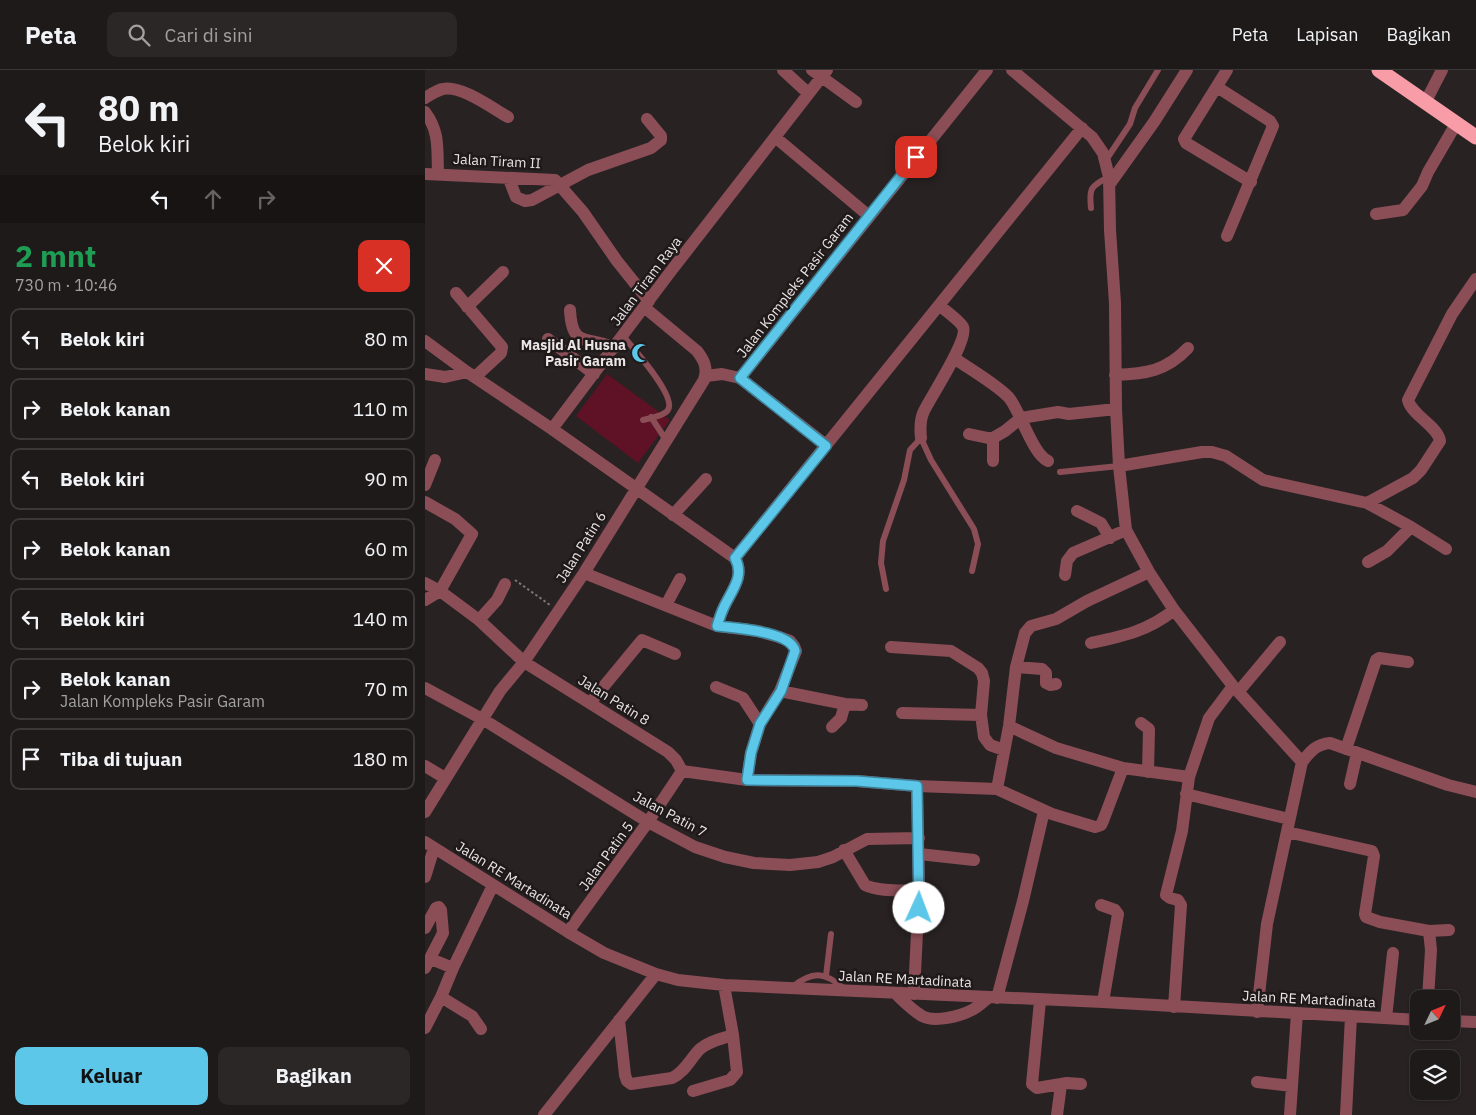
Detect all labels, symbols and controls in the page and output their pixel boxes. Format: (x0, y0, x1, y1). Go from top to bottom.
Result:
search box (107, 12, 457, 57)
text: Peta (25, 19, 77, 51)
icon: search (125, 21, 153, 49)
text: Cari di sini (165, 23, 253, 47)
text: Peta (1232, 23, 1268, 46)
text: Lapisan (1296, 23, 1358, 46)
text: Bagikan (1386, 23, 1451, 46)
text: 80 m (98, 85, 180, 131)
icon: left (15, 90, 80, 155)
text: Belok kiri (98, 129, 190, 158)
pin (895, 136, 937, 178)
icon: arrive (902, 143, 930, 171)
street label: Jalan Tiram II (453, 150, 541, 172)
icon: left (146, 185, 174, 213)
icon: ahead (199, 185, 227, 213)
icon: right (252, 185, 280, 213)
street label: Jalan Kompleks Pasir Garam (733, 209, 857, 361)
street label: Jalan Tiram Raya (607, 232, 686, 329)
text: 2 mnt (15, 236, 96, 275)
button: close (358, 240, 410, 292)
text: 730 m · 10:46 (15, 275, 117, 295)
icon: left (17, 325, 45, 353)
text: Belok kiri (60, 327, 145, 351)
text: 80 m (364, 327, 408, 351)
place label: Masjid Al Husna Pasir Garam (521, 336, 626, 370)
mosque icon: Masjid Al Husna Pasir Garam (630, 342, 652, 364)
icon: right (17, 395, 45, 423)
text: Belok kanan (60, 397, 171, 421)
text: 110 m (353, 397, 408, 421)
icon: left (17, 465, 45, 493)
text: Belok kiri (60, 467, 145, 491)
text: 90 m (364, 467, 408, 491)
street label: Jalan Patin 6 (552, 508, 610, 586)
icon: right (17, 535, 45, 563)
text: Belok kanan (60, 537, 171, 561)
text: 60 m (364, 537, 408, 561)
icon: left (17, 605, 45, 633)
text: Belok kiri (60, 607, 145, 631)
text: 140 m (353, 607, 408, 631)
text: Belok kanan (60, 667, 171, 691)
street label: Jalan Patin 8 (575, 671, 653, 729)
icon: right (17, 675, 45, 703)
text: 70 m (364, 677, 408, 701)
text: Jalan Kompleks Pasir Garam (60, 691, 265, 711)
icon: arrive (17, 745, 45, 773)
text: Tiba di tujuan (60, 747, 182, 771)
text: 180 m (353, 747, 408, 771)
street label: Jalan Patin 7 (630, 787, 710, 841)
street label: Jalan Patin 5 (575, 818, 637, 894)
street label: Jalan RE Martadinata (453, 837, 576, 923)
position arrow (892, 881, 944, 933)
street label: Jalan RE Martadinata (838, 967, 973, 992)
street label: Jalan RE Martadinata (1242, 987, 1377, 1012)
north arrow (1410, 990, 1460, 1040)
map controls (1410, 990, 1460, 1100)
button: Keluar (15, 1047, 208, 1105)
button: Bagikan (218, 1047, 410, 1105)
button: layers (1410, 1050, 1460, 1100)

